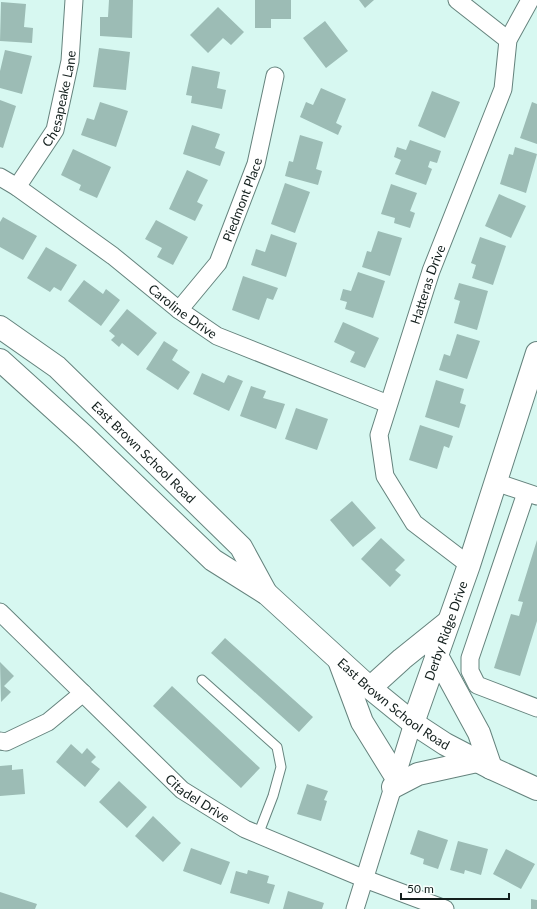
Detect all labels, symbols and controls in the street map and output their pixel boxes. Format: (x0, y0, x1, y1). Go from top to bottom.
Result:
street label: Chesapeake Lane (38, 50, 79, 150)
street label: Piedmont Place (219, 156, 265, 244)
street label: Hatteras Drive (407, 242, 449, 326)
street label: Caroline Drive (145, 280, 220, 342)
street label: East Brown School Road (89, 398, 199, 506)
street label: Derby Ridge Drive (421, 579, 471, 683)
street label: East Brown School Road (334, 655, 452, 753)
street label: Citadel Drive (162, 770, 233, 826)
scale bar (401, 875, 509, 901)
text: 50 m (407, 881, 434, 896)

